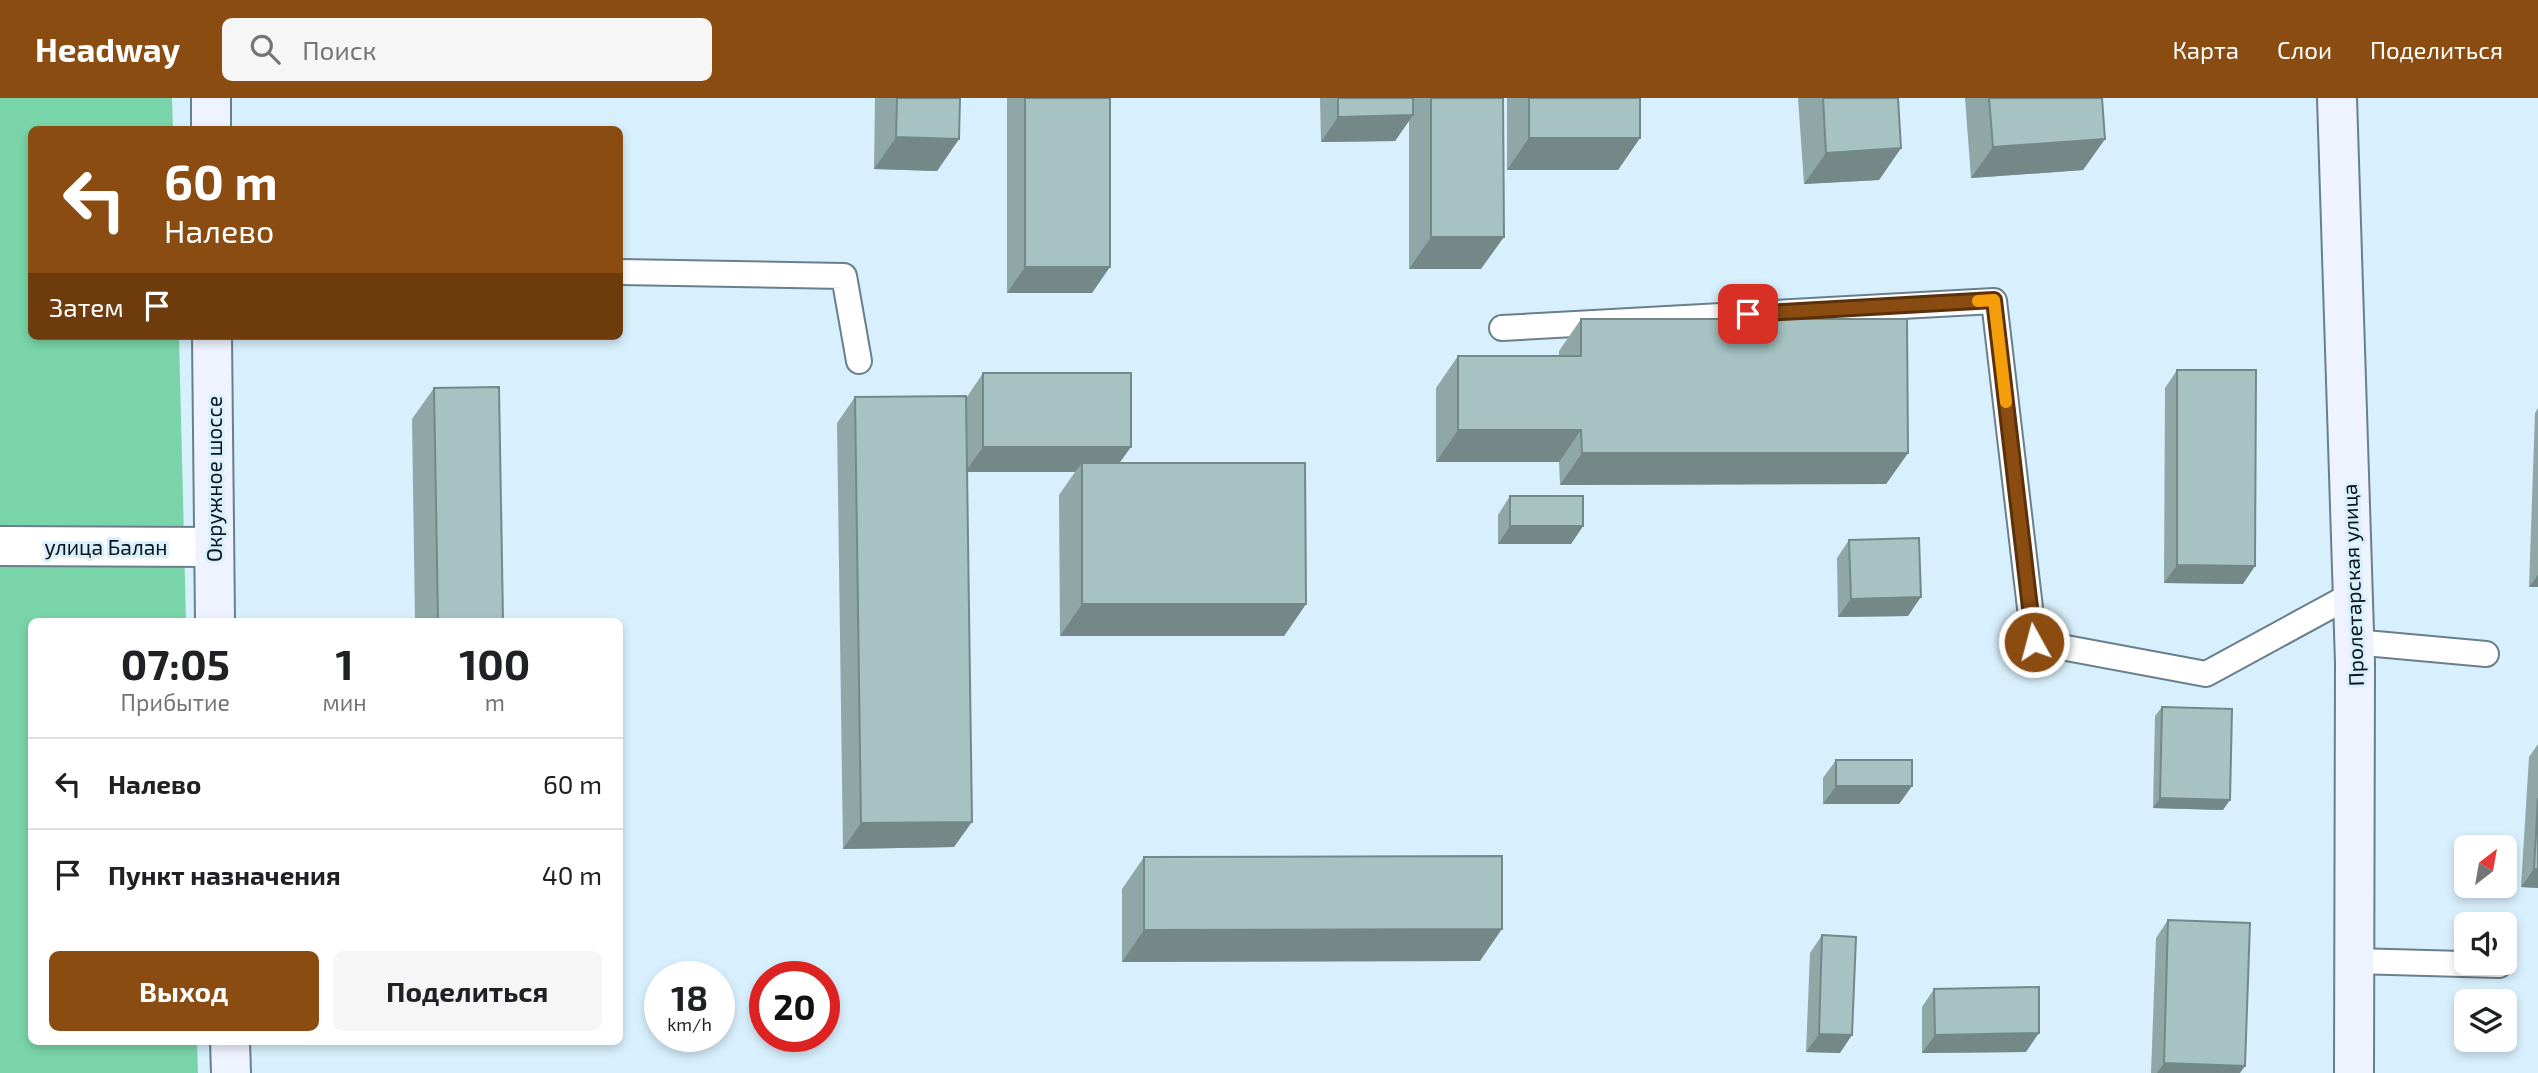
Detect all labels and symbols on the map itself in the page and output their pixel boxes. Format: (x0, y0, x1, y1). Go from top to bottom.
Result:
pin (1718, 284, 1778, 344)
street label: Окружное шоссе (201, 396, 227, 562)
street label: Пролетарская улица (2336, 483, 2369, 687)
street label: улица Балан (44, 534, 168, 560)
position arrow (1997, 605, 2071, 679)
north arrow (2454, 835, 2516, 898)
speed limit sign: 20 (749, 961, 840, 1052)

